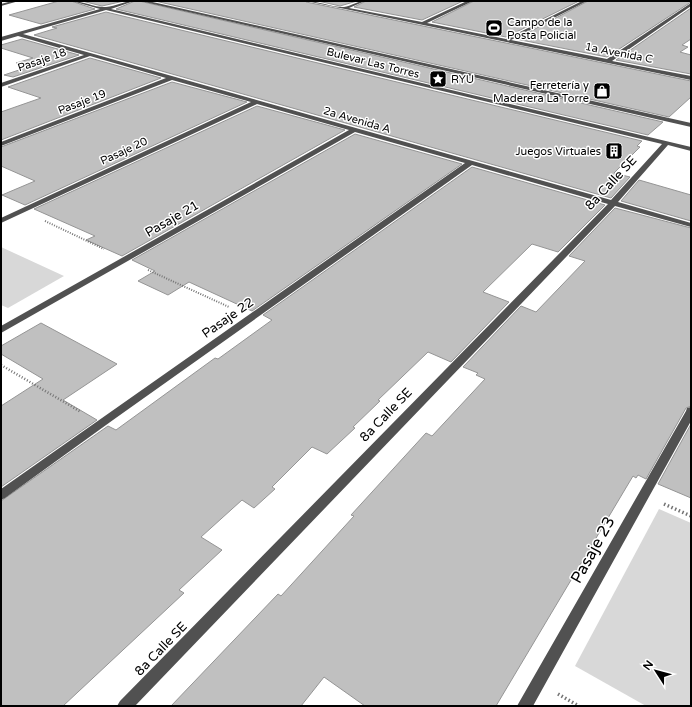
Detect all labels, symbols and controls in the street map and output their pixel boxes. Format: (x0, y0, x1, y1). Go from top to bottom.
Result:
place label: Campo de la Posta Policial (507, 16, 576, 42)
sports icon: Campo de la Posta Policial (484, 18, 504, 38)
street label: 1a Avenida C (584, 40, 654, 66)
street label: Bulevar Las Torres (325, 45, 421, 81)
street label: Pasaje 18 (16, 46, 68, 74)
place icon: RYU (428, 69, 448, 89)
place label: RYU (451, 73, 474, 86)
place label: Ferretería y Maderera La Torre (493, 79, 589, 105)
shop icon: Ferretería y Maderera La Torre (592, 81, 612, 101)
street label: Pasaje 19 (56, 87, 108, 117)
street label: 2a Avenida A (322, 104, 392, 136)
street label: Pasaje 20 (98, 134, 150, 168)
building icon: Juegos Virtuales (604, 141, 624, 161)
place label: Juegos Virtuales (515, 145, 601, 158)
street label: 8a Calle SE (582, 152, 640, 214)
street label: Pasaje 21 (142, 197, 202, 241)
street label: Pasaje 22 (199, 294, 257, 342)
street label: 8a Calle SE (356, 385, 416, 445)
street label: Pasaje 23 (566, 513, 620, 587)
street label: 8a Calle SE (131, 619, 191, 679)
north arrow (636, 651, 676, 691)
text: N (640, 658, 656, 673)

